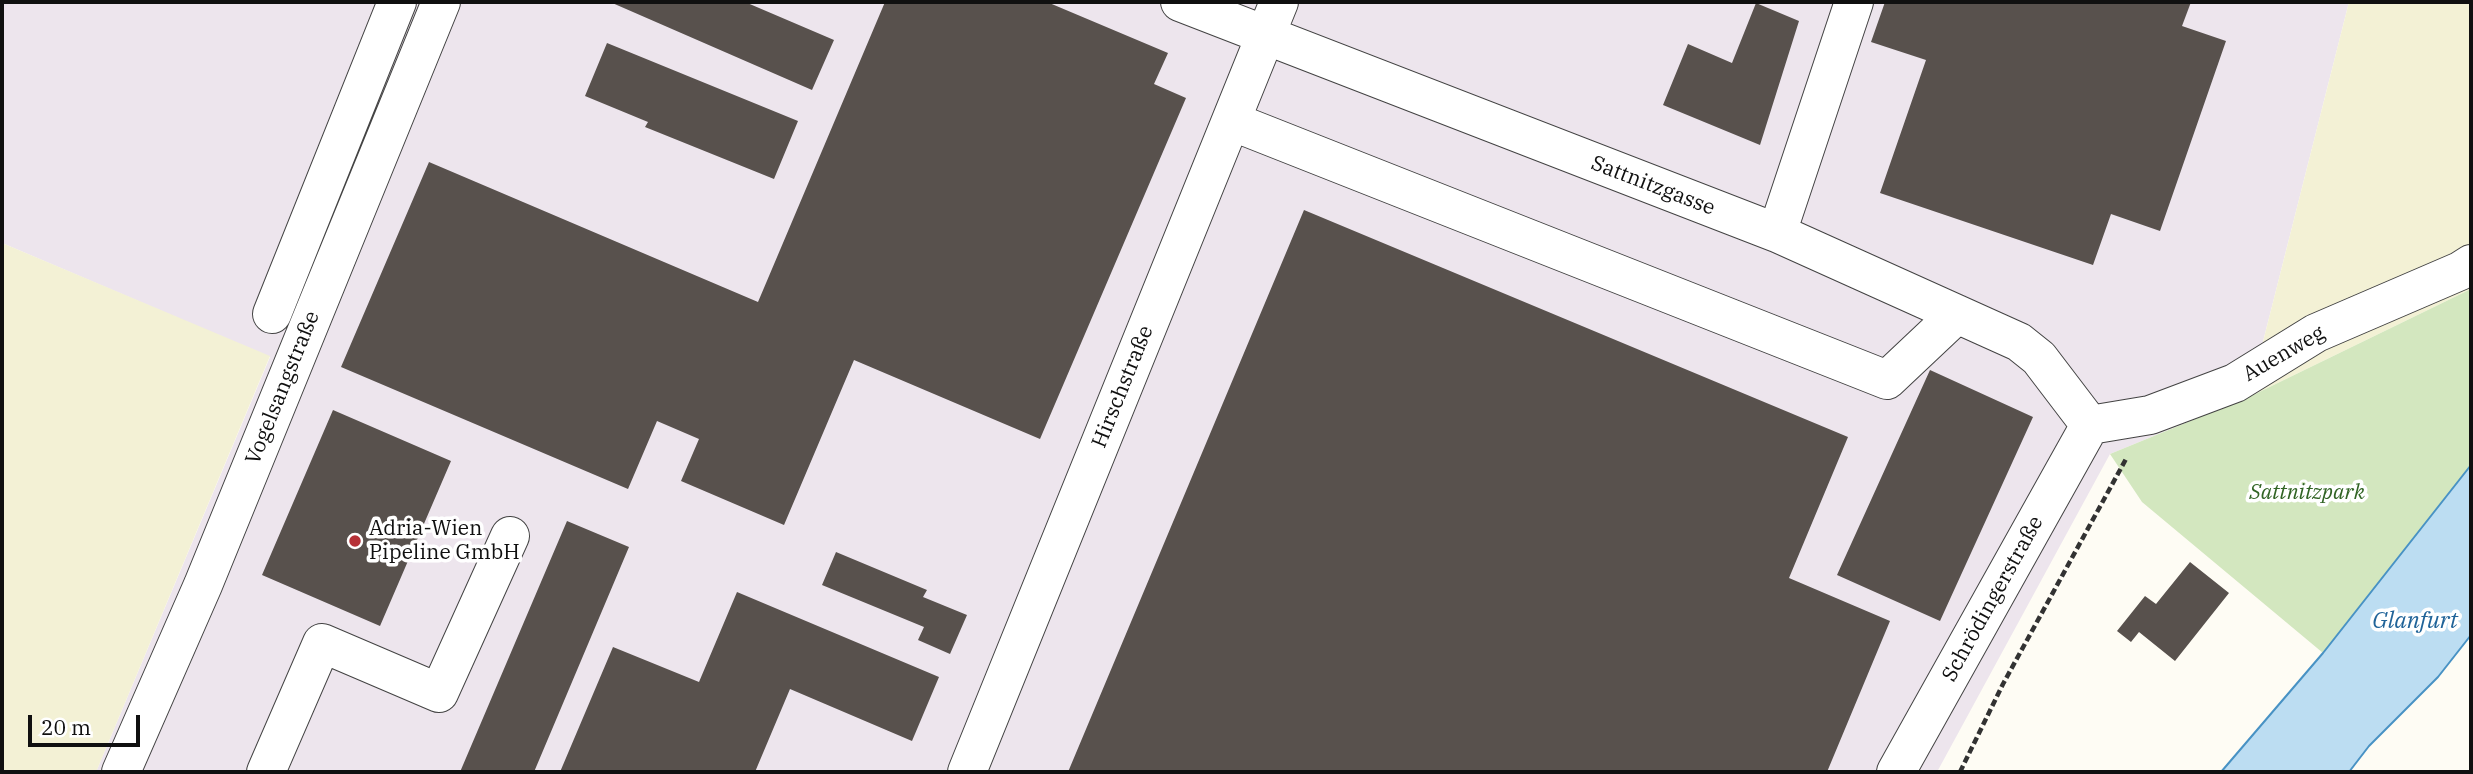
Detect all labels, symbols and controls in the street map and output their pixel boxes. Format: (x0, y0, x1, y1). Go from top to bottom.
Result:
street label: Sattnitzgasse (1587, 151, 1719, 221)
street label: Vogelsangstraße (241, 308, 325, 468)
street label: Auenweg (2239, 321, 2329, 387)
street label: Hirschstraße (1087, 322, 1159, 452)
park label: Sattnitzpark (2249, 480, 2365, 506)
street label: Schrödingerstraße (1937, 512, 2049, 686)
place label: Adria-Wien Pipeline GmbH (369, 516, 520, 566)
marker: Adria-Wien Pipeline GmbH (347, 533, 363, 549)
water label: Glanfurt (2372, 607, 2458, 635)
scale bar (32, 700, 144, 744)
text: 20 m (41, 713, 91, 741)

